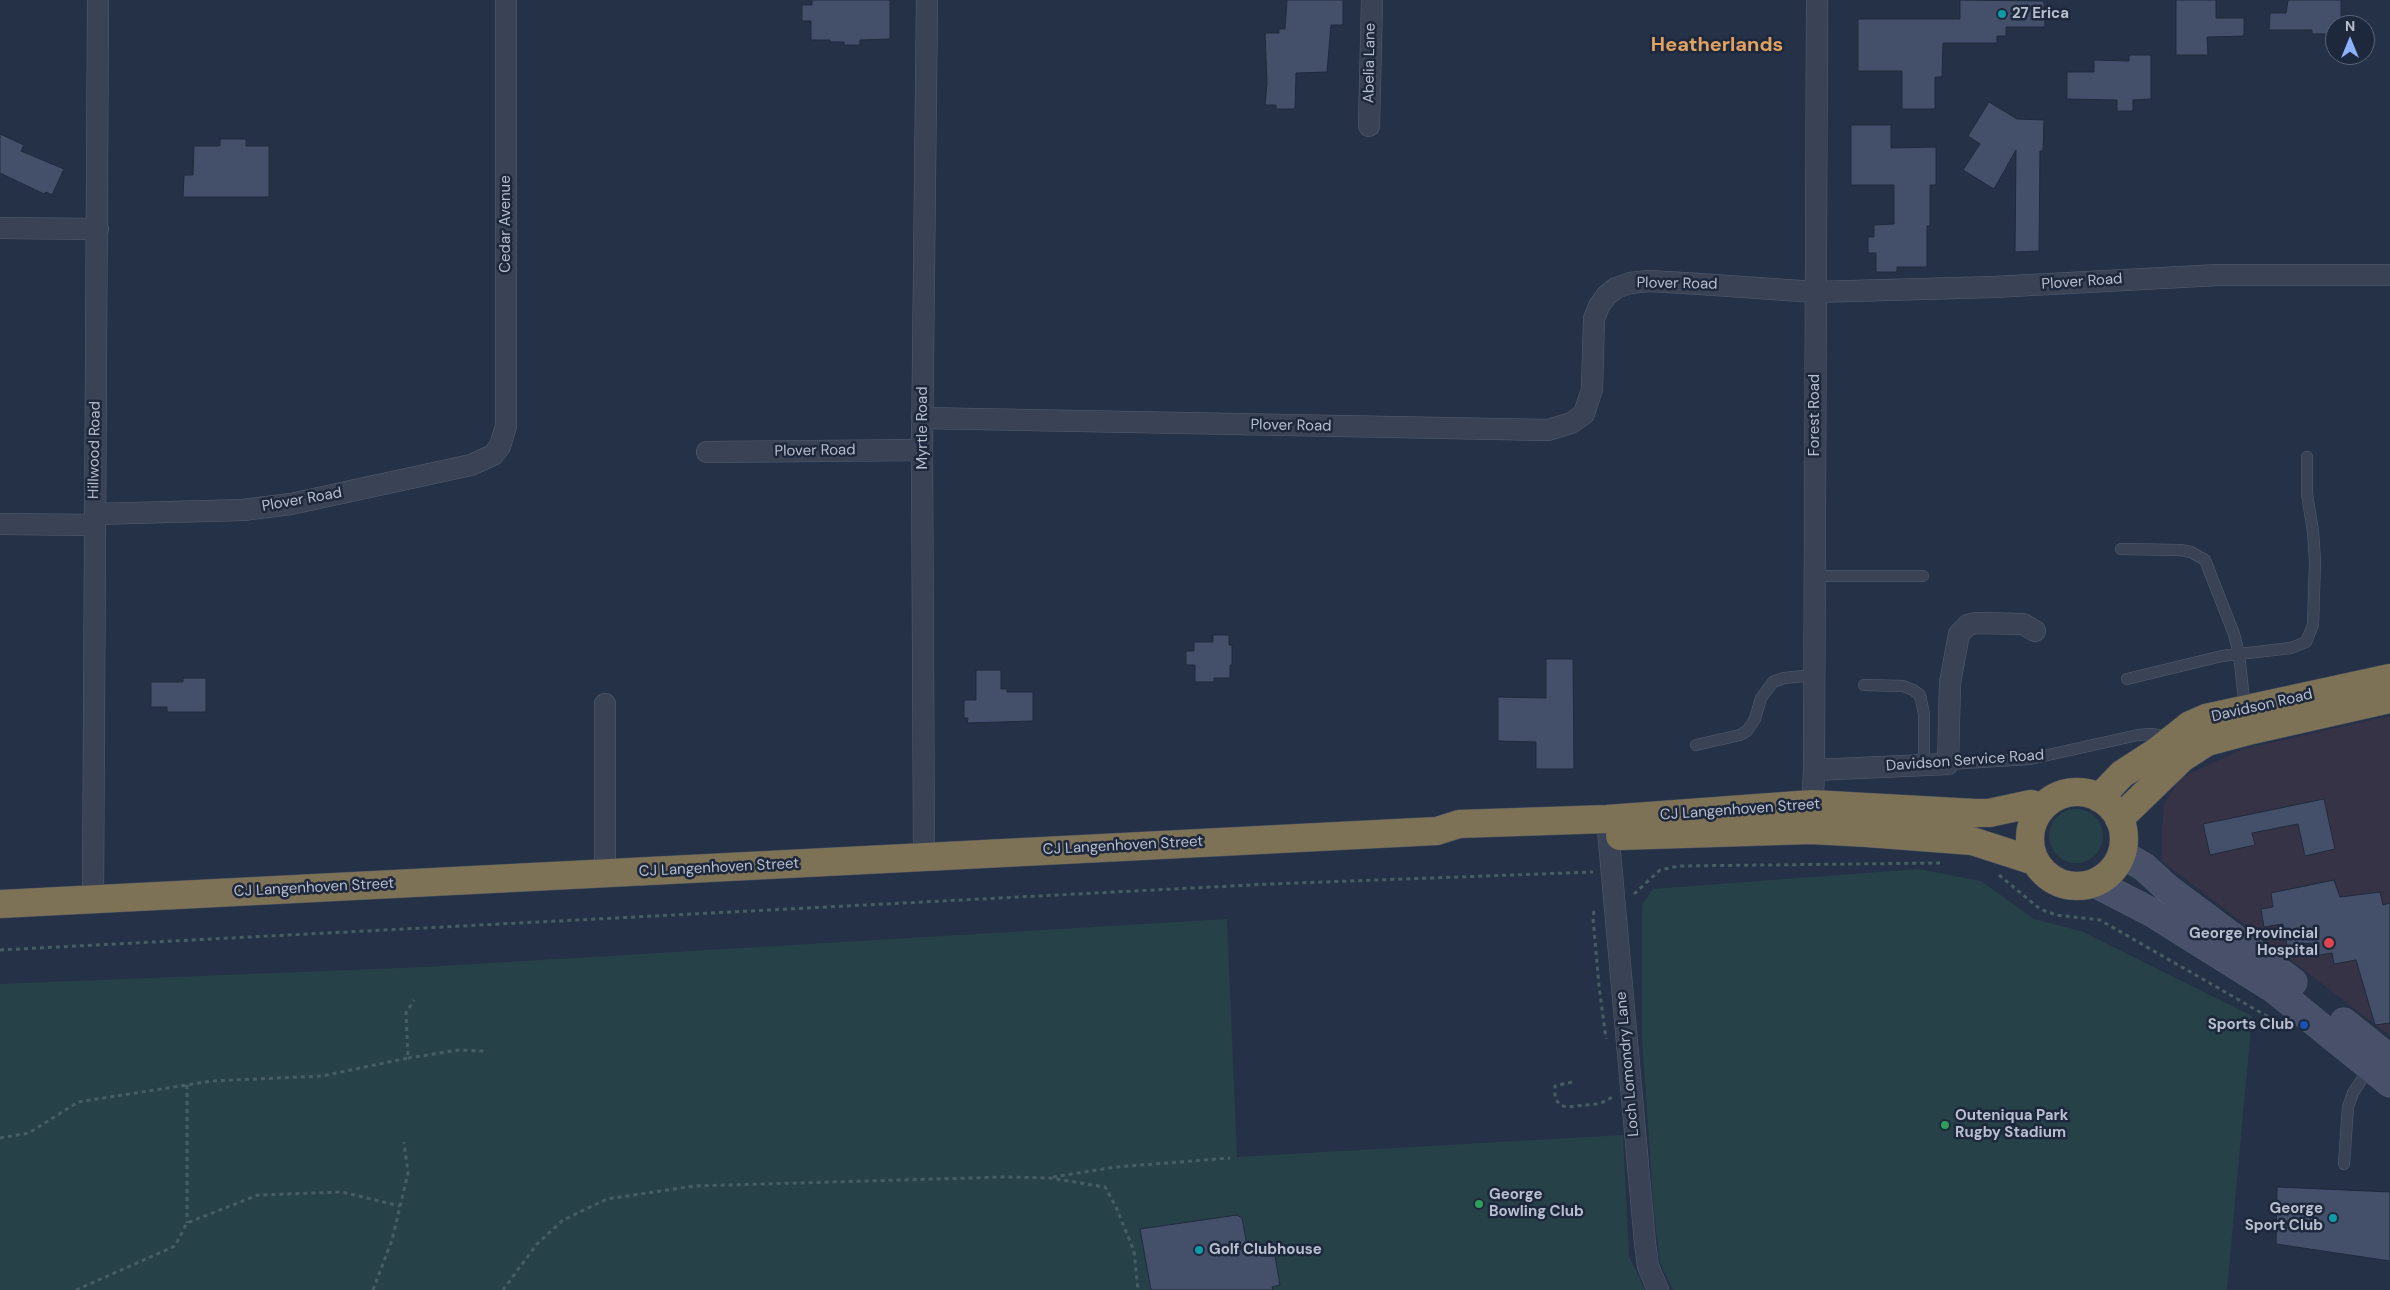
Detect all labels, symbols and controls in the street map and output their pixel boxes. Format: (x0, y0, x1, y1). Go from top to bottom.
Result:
place label: 27 Erica (2012, 5, 2069, 23)
marker: 27 Erica (1996, 8, 2008, 20)
north arrow (2325, 15, 2375, 65)
text: N (2345, 17, 2355, 35)
street label: Abelia Lane (1360, 23, 1380, 103)
district label: Heatherlands (1651, 34, 1783, 58)
street label: Cedar Avenue (497, 175, 515, 273)
street label: Plover Road (2041, 270, 2123, 294)
street label: Plover Road (1636, 274, 1718, 294)
street label: Forest Road (1806, 374, 1824, 456)
street label: Myrtle Road (914, 386, 932, 470)
street label: Hillwood Road (85, 401, 105, 499)
street label: Plover Road (1250, 416, 1332, 436)
street label: Plover Road (774, 441, 856, 461)
street label: Plover Road (261, 484, 343, 516)
street label: Davidson Road (2210, 686, 2314, 726)
street label: Davidson Service Road (1885, 746, 2045, 776)
street label: CJ Langenhoven Street (1659, 795, 1821, 825)
street label: CJ Langenhoven Street (1042, 833, 1204, 859)
street label: CJ Langenhoven Street (638, 855, 800, 881)
street label: CJ Langenhoven Street (233, 875, 395, 901)
place label: George Provincial Hospital (2189, 925, 2318, 960)
marker: George Provincial Hospital (2322, 936, 2336, 950)
street label: Loch Lomondry Lane (1613, 991, 1643, 1137)
place label: Sports Club (2208, 1016, 2294, 1034)
marker: Sports Club (2298, 1019, 2310, 1031)
place label: Outeniqua Park Rugby Stadium (1955, 1107, 2068, 1142)
marker: Outeniqua Park Rugby Stadium (1939, 1119, 1951, 1131)
place label: George Bowling Club (1489, 1186, 1584, 1221)
marker: George Bowling Club (1473, 1198, 1485, 1210)
place label: George Sport Club (2245, 1200, 2323, 1235)
marker: George Sport Club (2327, 1212, 2339, 1224)
place label: Golf Clubhouse (1209, 1241, 1322, 1259)
marker: Golf Clubhouse (1193, 1244, 1205, 1256)

